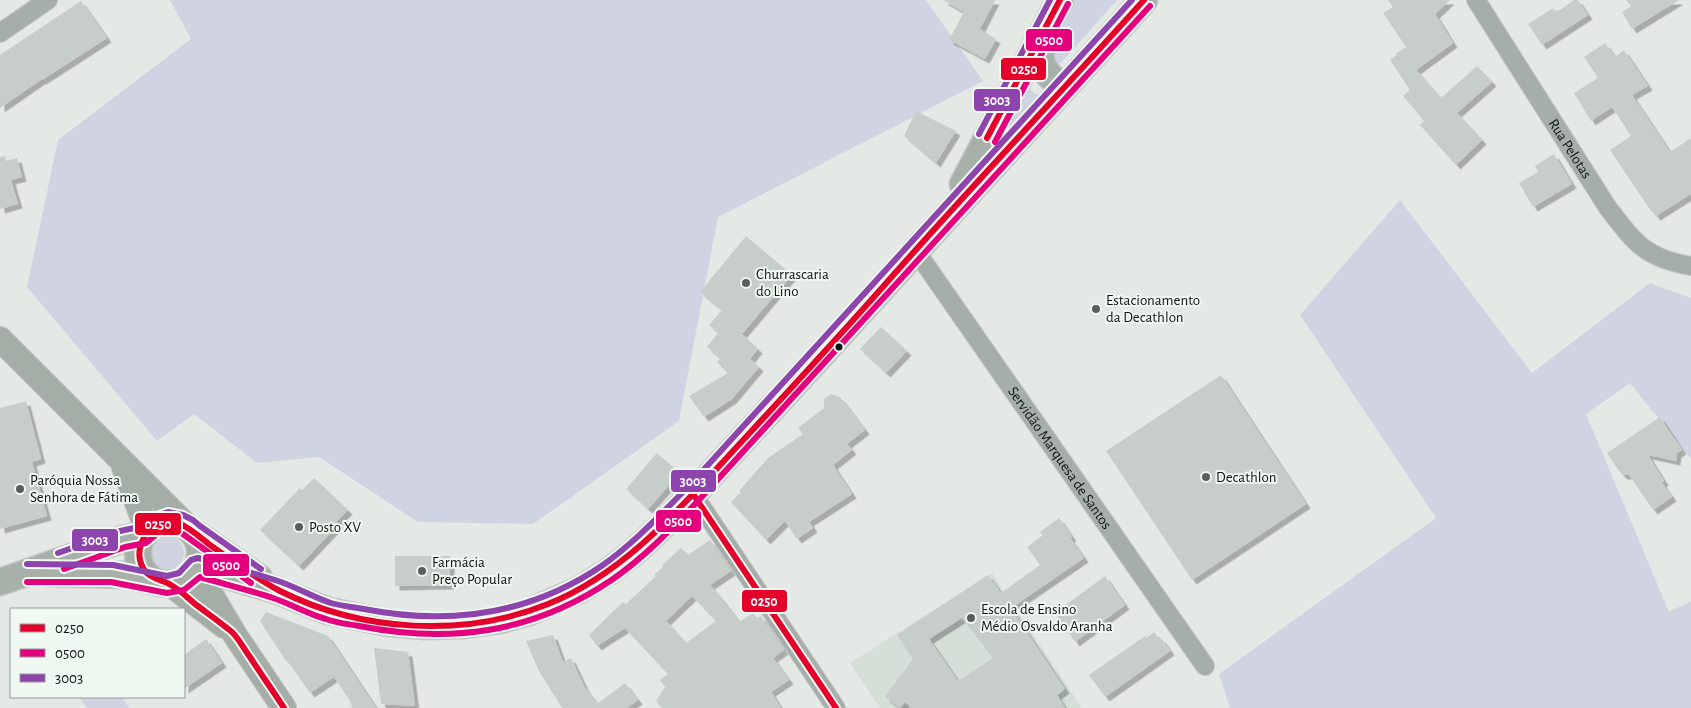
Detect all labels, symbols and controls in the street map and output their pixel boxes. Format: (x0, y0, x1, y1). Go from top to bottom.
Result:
line badge: 0500 (1025, 28, 1073, 52)
text: 0500 (1035, 34, 1063, 48)
line badge: 0250 (1000, 57, 1047, 81)
text: 0250 (1010, 63, 1038, 77)
line badge: 3003 (973, 88, 1021, 112)
text: 3003 (984, 94, 1010, 108)
street label: Rua Pelotas (1546, 116, 1595, 181)
place label: Churrascaria do Lino (756, 267, 829, 299)
marker: Churrascaria do Lino (740, 277, 752, 289)
place label: Estacionamento da Decathlon (1106, 293, 1200, 325)
marker: Estacionamento da Decathlon (1090, 303, 1102, 315)
unlabelled marker (834, 342, 844, 352)
street label: Servidão Marquesa de Santos (1005, 384, 1115, 532)
line badge: 3003 (670, 469, 717, 493)
place label: Decathlon (1216, 470, 1276, 485)
marker: Decathlon (1200, 471, 1212, 483)
place label: Paróquia Nossa Senhora de Fátima (30, 473, 138, 505)
text: 3003 (680, 475, 706, 489)
marker: Paróquia Nossa Senhora de Fátima (14, 483, 26, 495)
line badge: 0500 (655, 509, 702, 533)
line badge: 0250 (134, 512, 182, 536)
text: 0500 (664, 515, 692, 529)
text: 0250 (144, 518, 172, 532)
place label: Posto XV (309, 520, 361, 535)
marker: Posto XV (293, 521, 305, 533)
line badge: 3003 (71, 528, 119, 552)
text: 3003 (82, 534, 108, 548)
line badge: 0500 (202, 553, 250, 577)
place label: Farmácia Preço Popular (432, 555, 512, 587)
text: 0500 (212, 559, 240, 573)
marker: Farmácia Preço Popular (416, 565, 428, 577)
line badge: 0250 (741, 589, 788, 613)
text: 0250 (750, 595, 778, 609)
place label: Escola de Ensino Médio Osvaldo Aranha (981, 602, 1113, 634)
legend (10, 608, 185, 698)
marker: Escola de Ensino Médio Osvaldo Aranha (965, 612, 977, 624)
text: 0250 (55, 621, 84, 636)
text: 0500 (55, 646, 85, 661)
text: 3003 (55, 671, 83, 686)

